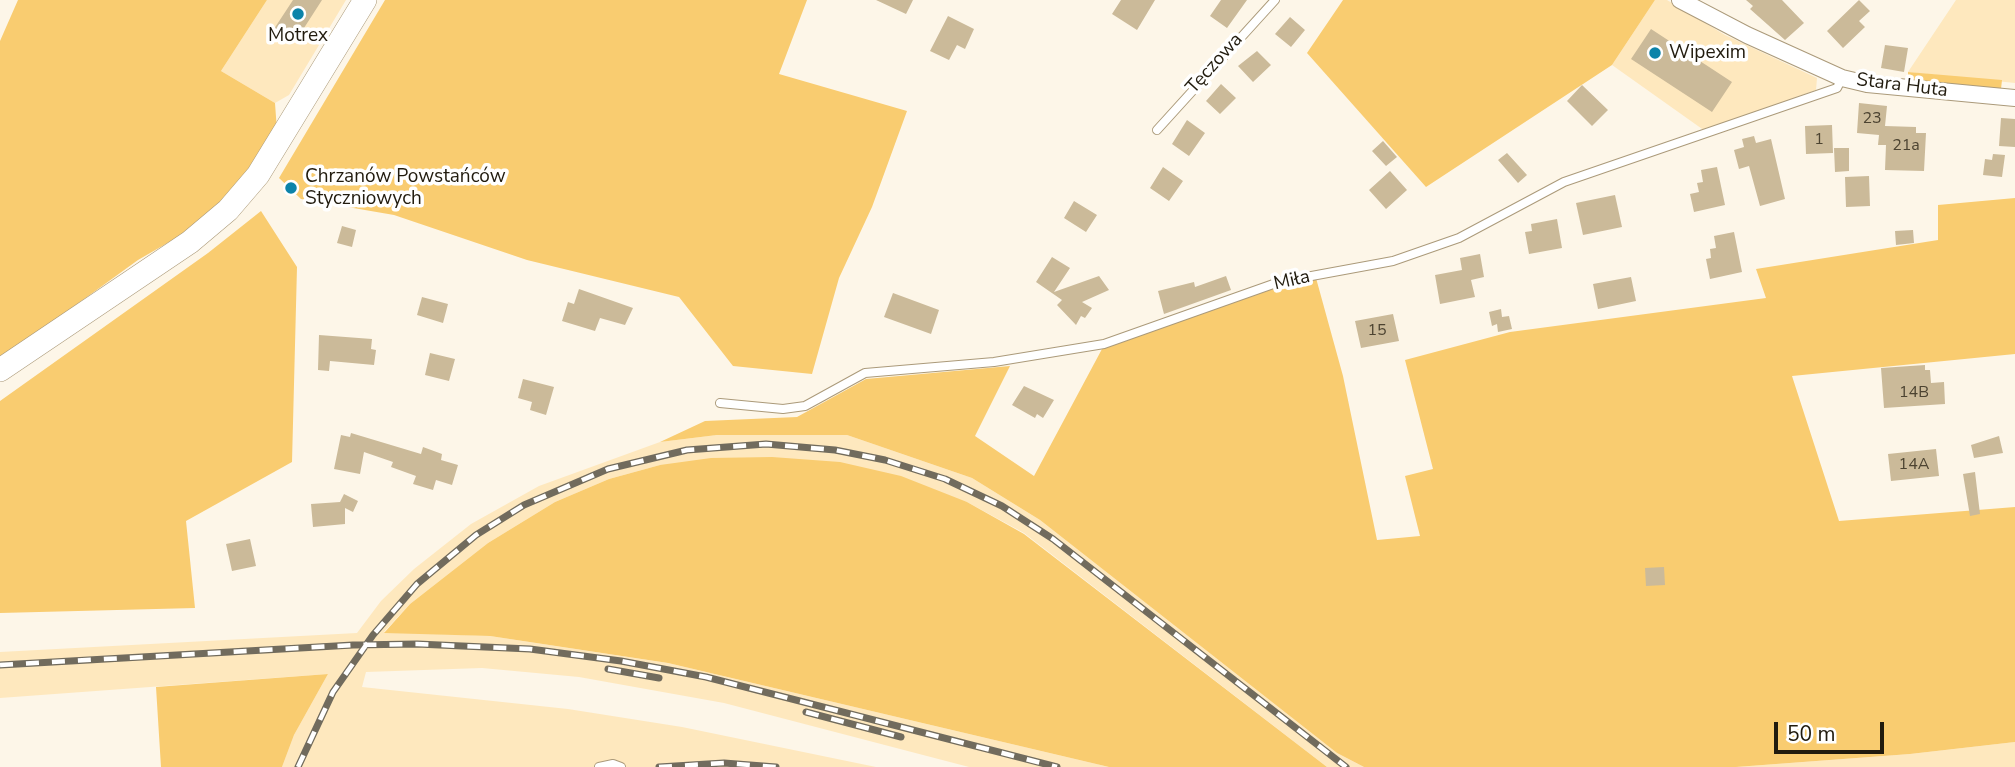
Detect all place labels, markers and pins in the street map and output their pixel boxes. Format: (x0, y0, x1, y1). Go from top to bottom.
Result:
marker: Motrex (290, 6, 306, 22)
place label: Motrex (268, 25, 328, 47)
place label: Wipexim (1669, 42, 1746, 64)
marker: Wipexim (1647, 45, 1663, 61)
place label: Chrzanów Powstańców Styczniowych (305, 166, 506, 210)
marker: Chrzanów Powstańców Styczniowych (283, 180, 299, 196)

